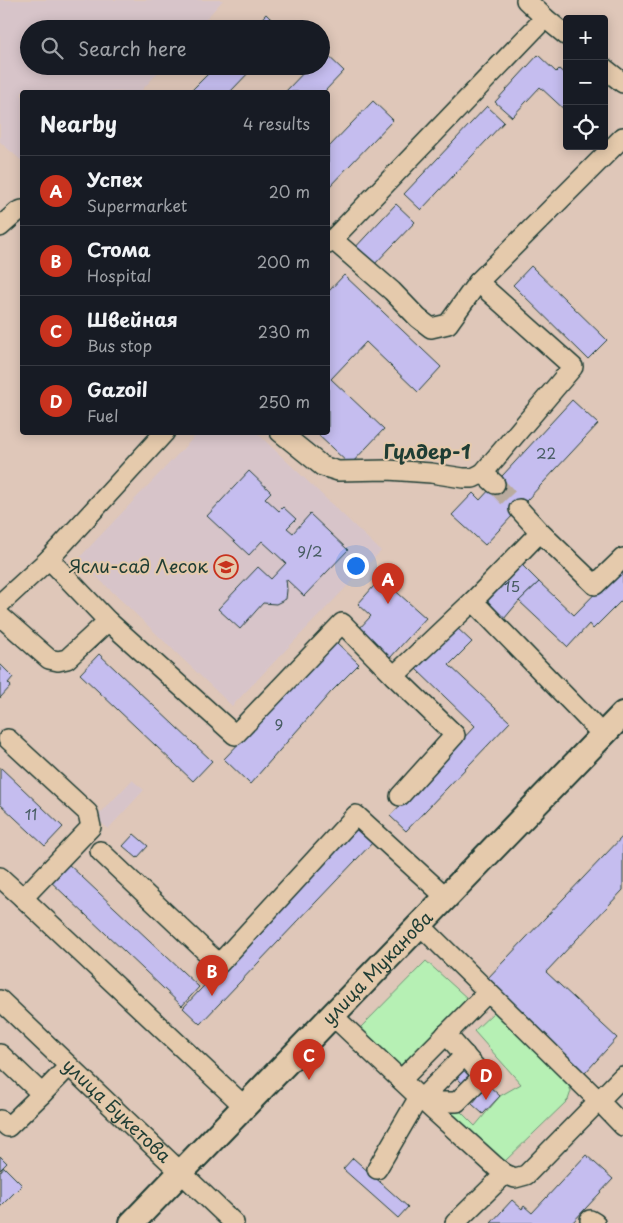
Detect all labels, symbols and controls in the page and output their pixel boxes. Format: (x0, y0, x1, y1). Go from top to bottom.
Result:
map controls (563, 15, 608, 150)
button: + (563, 15, 608, 60)
search box (20, 20, 330, 75)
icon: search (38, 34, 66, 62)
text: Search here (78, 34, 187, 62)
button: − (563, 60, 608, 105)
button: locate (563, 105, 608, 150)
text: Nearby (40, 107, 117, 139)
text: 4 results (243, 111, 310, 135)
text: Успех (87, 165, 142, 193)
text: A (50, 179, 62, 203)
text: 20 m (269, 179, 310, 203)
text: Supermarket (87, 193, 187, 217)
text: Стома (87, 235, 151, 263)
text: B (51, 249, 61, 273)
text: 200 m (257, 249, 310, 273)
text: Hospital (87, 263, 151, 287)
text: Швейная (87, 305, 178, 333)
text: C (50, 319, 62, 343)
text: 230 m (258, 319, 310, 343)
text: Bus stop (87, 333, 152, 357)
text: Gazoil (87, 375, 148, 403)
text: D (50, 389, 62, 413)
text: 250 m (259, 389, 310, 413)
text: Fuel (87, 403, 118, 427)
district label: Гүлдер-1 (383, 436, 471, 466)
house number: 22 (536, 441, 556, 464)
house number: 9/2 (297, 539, 323, 562)
place label: Ясли-сад Лесок (69, 552, 208, 579)
your location (343, 553, 369, 579)
school or university icon: Ясли-сад Лесок (213, 554, 239, 580)
pin: A (372, 563, 404, 604)
house number: 15 (504, 574, 520, 597)
house number: 9 (275, 712, 283, 735)
house number: 11 (25, 802, 37, 825)
street label: улица Муканова (315, 903, 439, 1030)
pin: B (196, 955, 228, 996)
pin: C (293, 1039, 325, 1080)
street label: улица Букетова (57, 1052, 179, 1169)
pin: D (470, 1059, 502, 1100)

